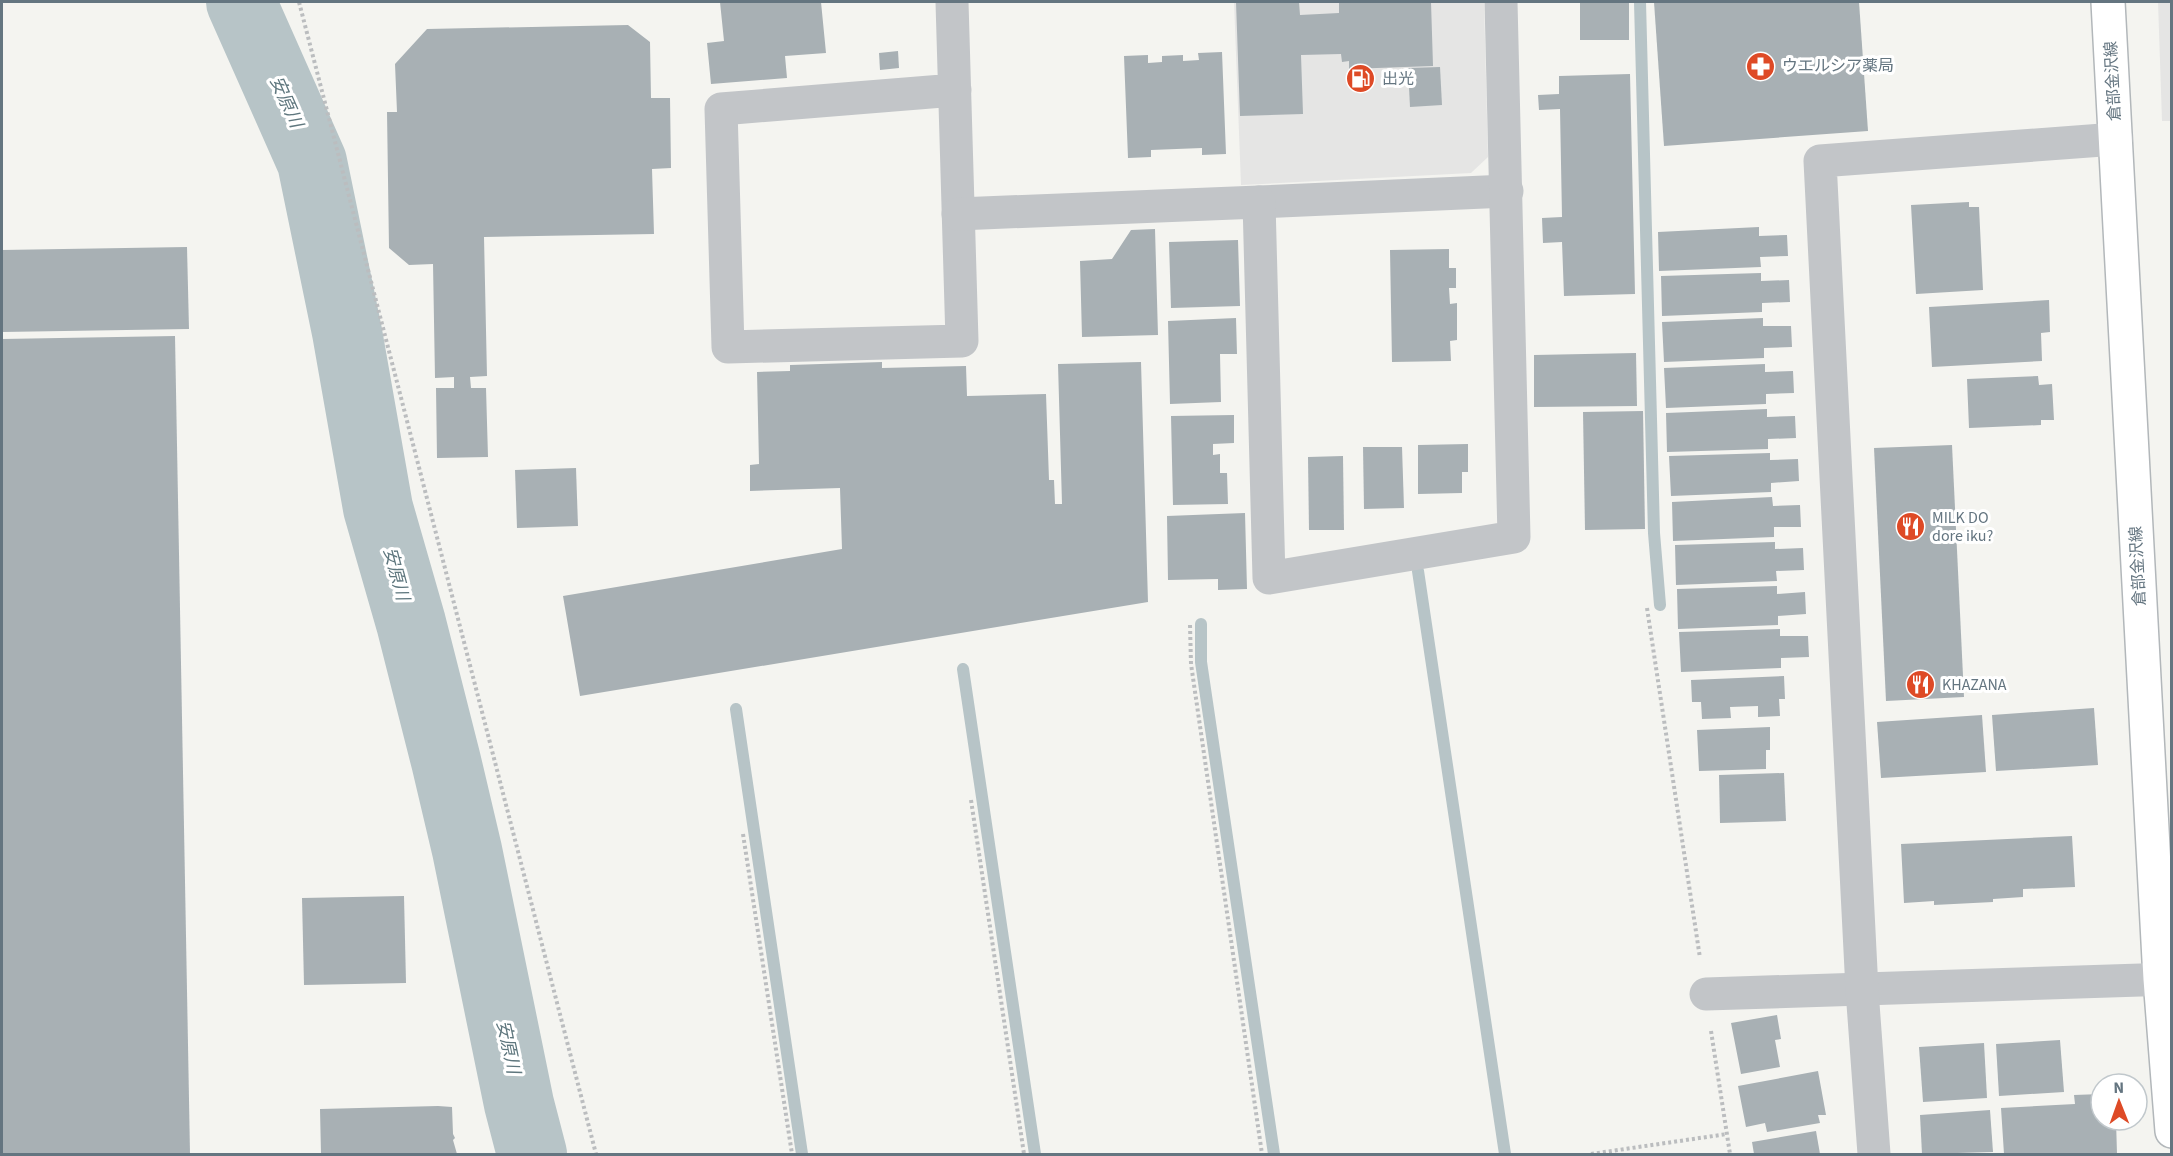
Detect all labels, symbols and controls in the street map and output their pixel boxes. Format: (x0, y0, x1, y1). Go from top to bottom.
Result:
street label: 倉部金沢線 (2100, 40, 2126, 122)
pharmacy icon: ウエルシア薬局 (1745, 50, 1777, 82)
place label: ウエルシア薬局 (1782, 55, 1894, 77)
fuel station icon: 出光 (1345, 63, 1377, 95)
place label: 出光 (1382, 68, 1414, 90)
water label: 安原川 (264, 72, 309, 134)
place label: MILK DO dore iku? (1932, 507, 1993, 547)
restaurant icon: MILK DO dore iku? (1895, 511, 1927, 543)
street label: 倉部金沢線 (2125, 525, 2151, 607)
water label: 安原川 (377, 545, 416, 605)
restaurant icon: KHAZANA (1905, 669, 1937, 701)
place label: KHAZANA (1942, 674, 2007, 696)
water label: 安原川 (490, 1018, 526, 1078)
north arrow (2089, 1072, 2149, 1132)
text: N (2113, 1077, 2124, 1099)

